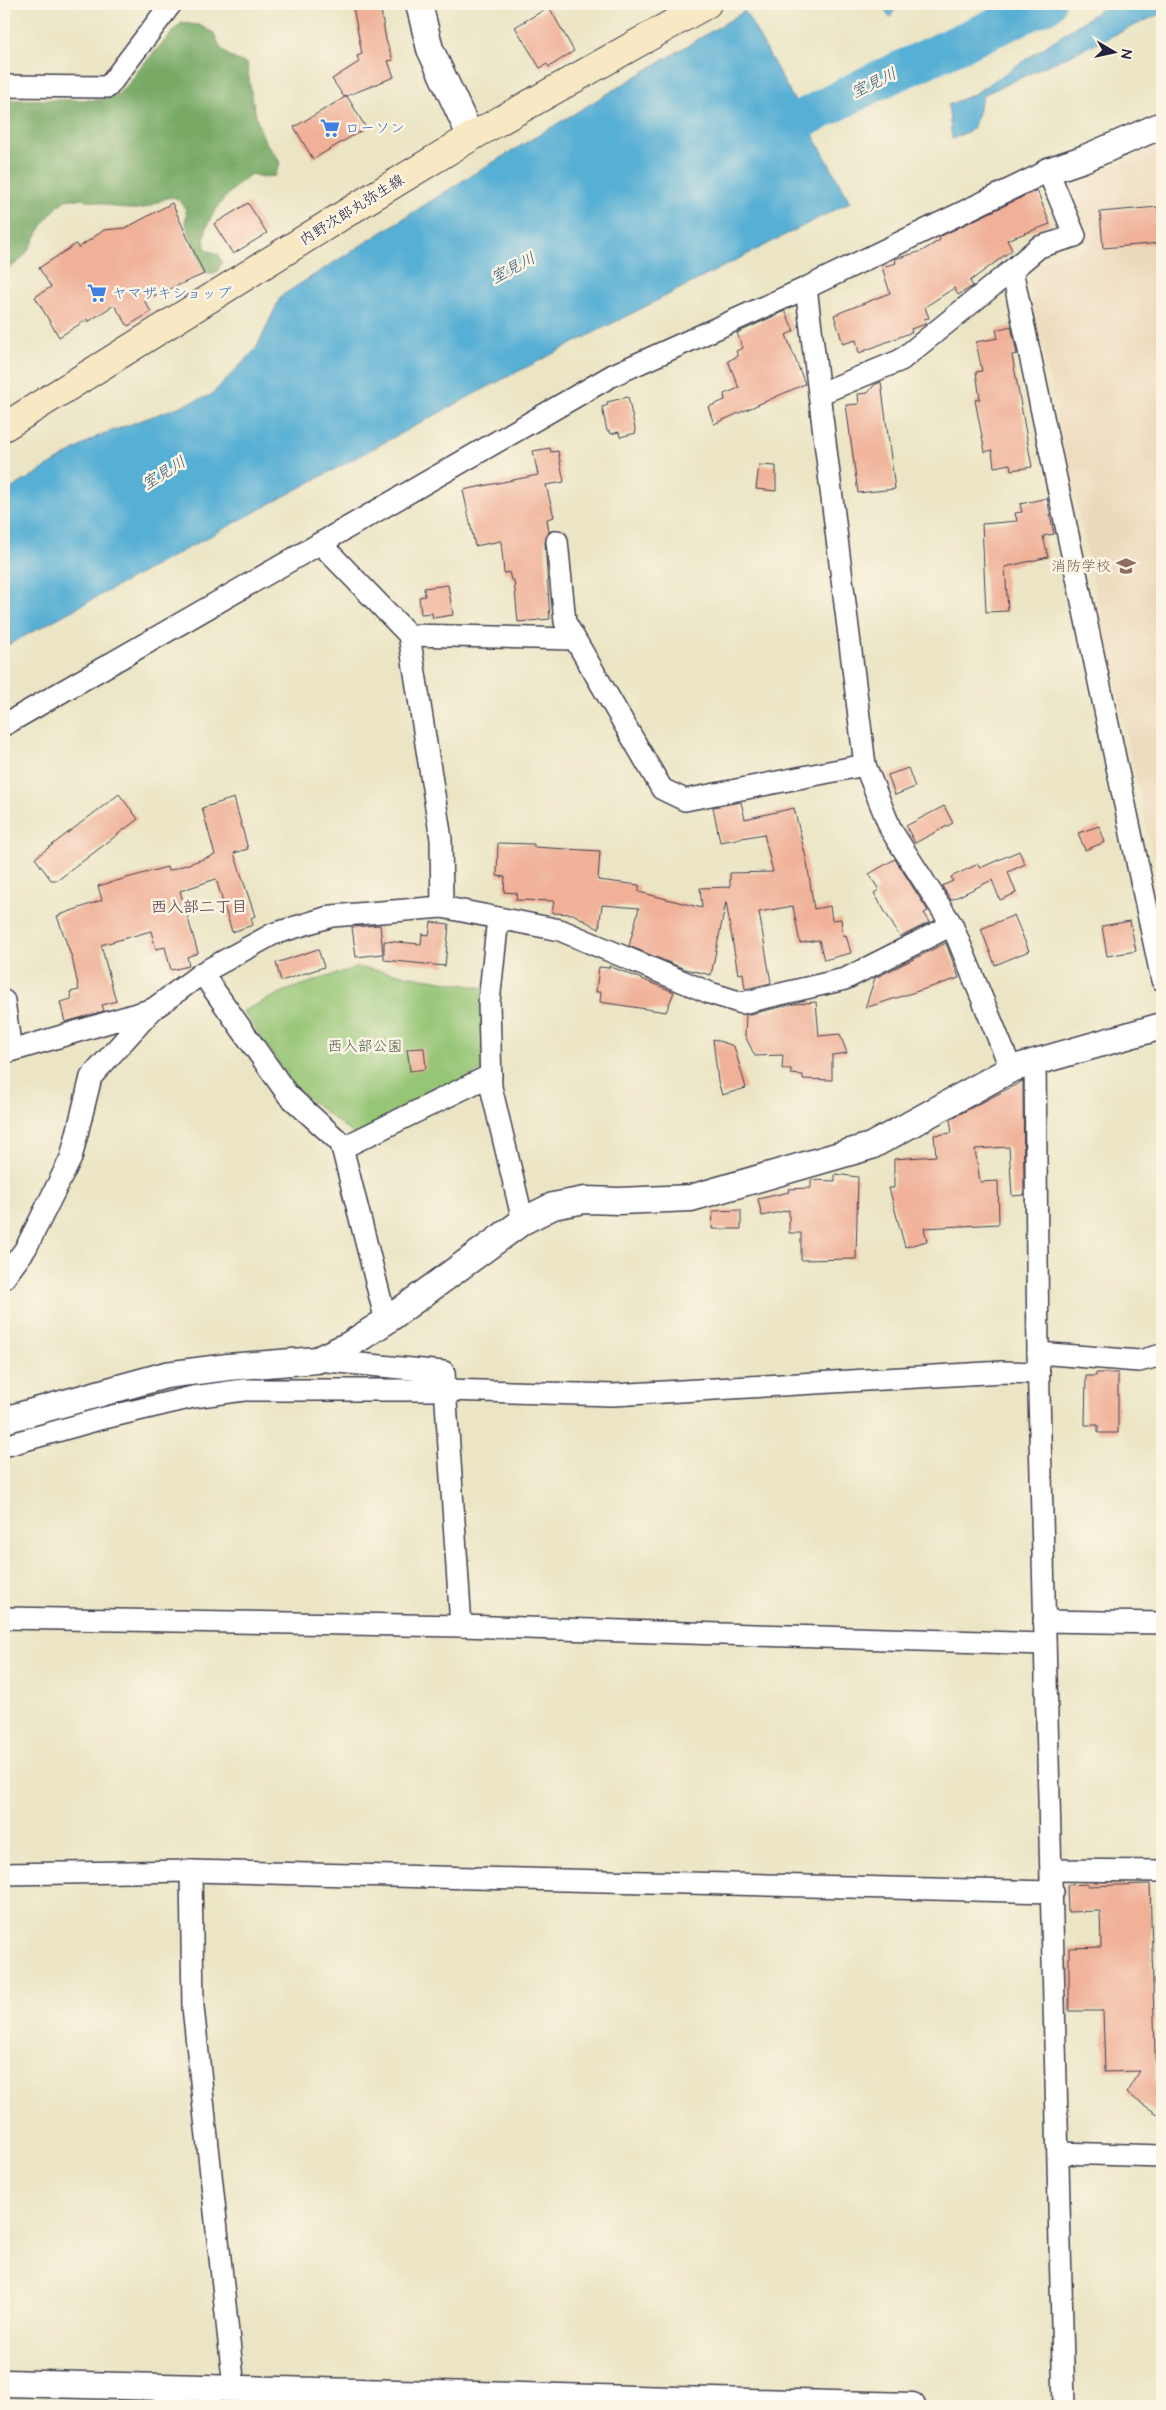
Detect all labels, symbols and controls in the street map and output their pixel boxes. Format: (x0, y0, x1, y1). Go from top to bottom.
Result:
north arrow (1088, 28, 1138, 78)
text: N (1115, 48, 1136, 60)
water label: 室見川 (848, 63, 900, 103)
supermarket icon: ローソン (319, 117, 341, 139)
place label: ローソン (345, 118, 405, 139)
street label: 内野次郎丸弥生線 (296, 169, 408, 251)
water label: 室見川 (487, 247, 539, 289)
supermarket icon: ヤマザキショップ (86, 282, 108, 304)
place label: ヤマザキショップ (112, 283, 231, 304)
water label: 室見川 (138, 451, 190, 495)
school or university icon: 消防学校 (1115, 555, 1137, 577)
place label: 消防学校 (1051, 556, 1111, 577)
district label: 西入部二丁目 (151, 896, 247, 918)
park label: 西入部公園 (327, 1036, 403, 1057)

